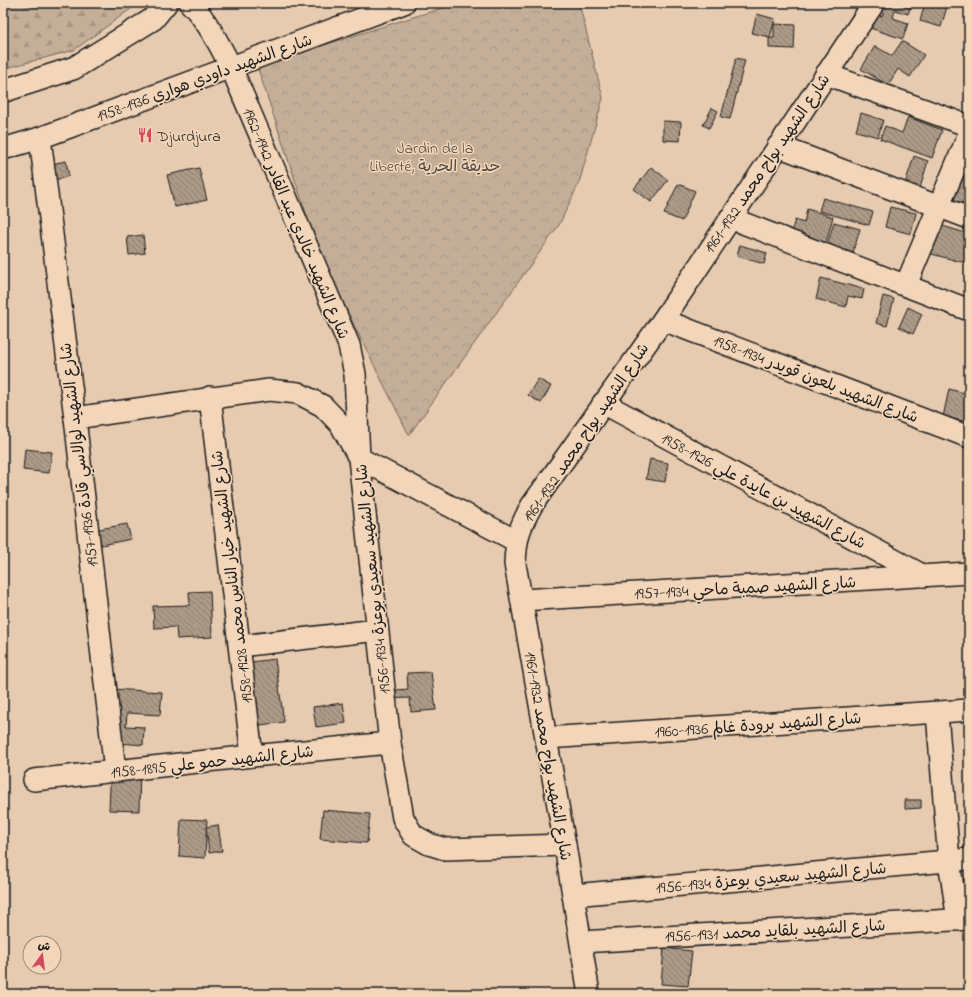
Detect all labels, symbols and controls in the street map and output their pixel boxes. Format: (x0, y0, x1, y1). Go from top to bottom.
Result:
street label: شارع الشهيد داودي هواري 1936-1958 (93, 29, 316, 129)
street label: شارع الشهيد بواح محمد 1932-1961 (699, 70, 837, 259)
street label: شارع الشهيد خالدي عبد القادر 1942-1962 (235, 104, 355, 343)
place label: Djurdjura (156, 125, 221, 149)
restaurant icon: Djurdjura (136, 126, 154, 144)
park label: Jardin de la Liberté, حديقة الحرية (370, 137, 500, 179)
street label: شارع الشهيد بلعون قويدر 1934-1958 (709, 330, 922, 430)
street label: شارع الشهيد بواح محمد 1932-1961 (518, 339, 656, 528)
street label: شارع الشهيد لوالاسي قادة 1936-1957 (54, 341, 107, 568)
street label: شارع الشهيد بن عايدة علي 1926-1958 (656, 427, 870, 557)
street label: شارع الشهيد خيار الناس محمد 1928-1958 (206, 449, 260, 705)
street label: شارع الشهيد سعيدي بوعزة 1934-1956 (350, 462, 398, 695)
street label: شارع الشهيد صمبة ماحي 1934-1957 (633, 571, 857, 608)
street label: شارع الشهيد بواح محمد 1932-1961 (517, 650, 577, 863)
street label: شارع الشهيد برودة غالم 1936-1960 (654, 707, 862, 745)
street label: شارع الشهيد حمو علي 1895-1958 (109, 740, 315, 787)
street label: شارع الشهيد سعيدي بوعزة 1934-1956 (655, 857, 887, 901)
street label: شارع الشهيد بلقايد محمد 1931-1956 (664, 914, 886, 950)
north arrow (22, 935, 62, 975)
text: ش (36, 937, 52, 955)

